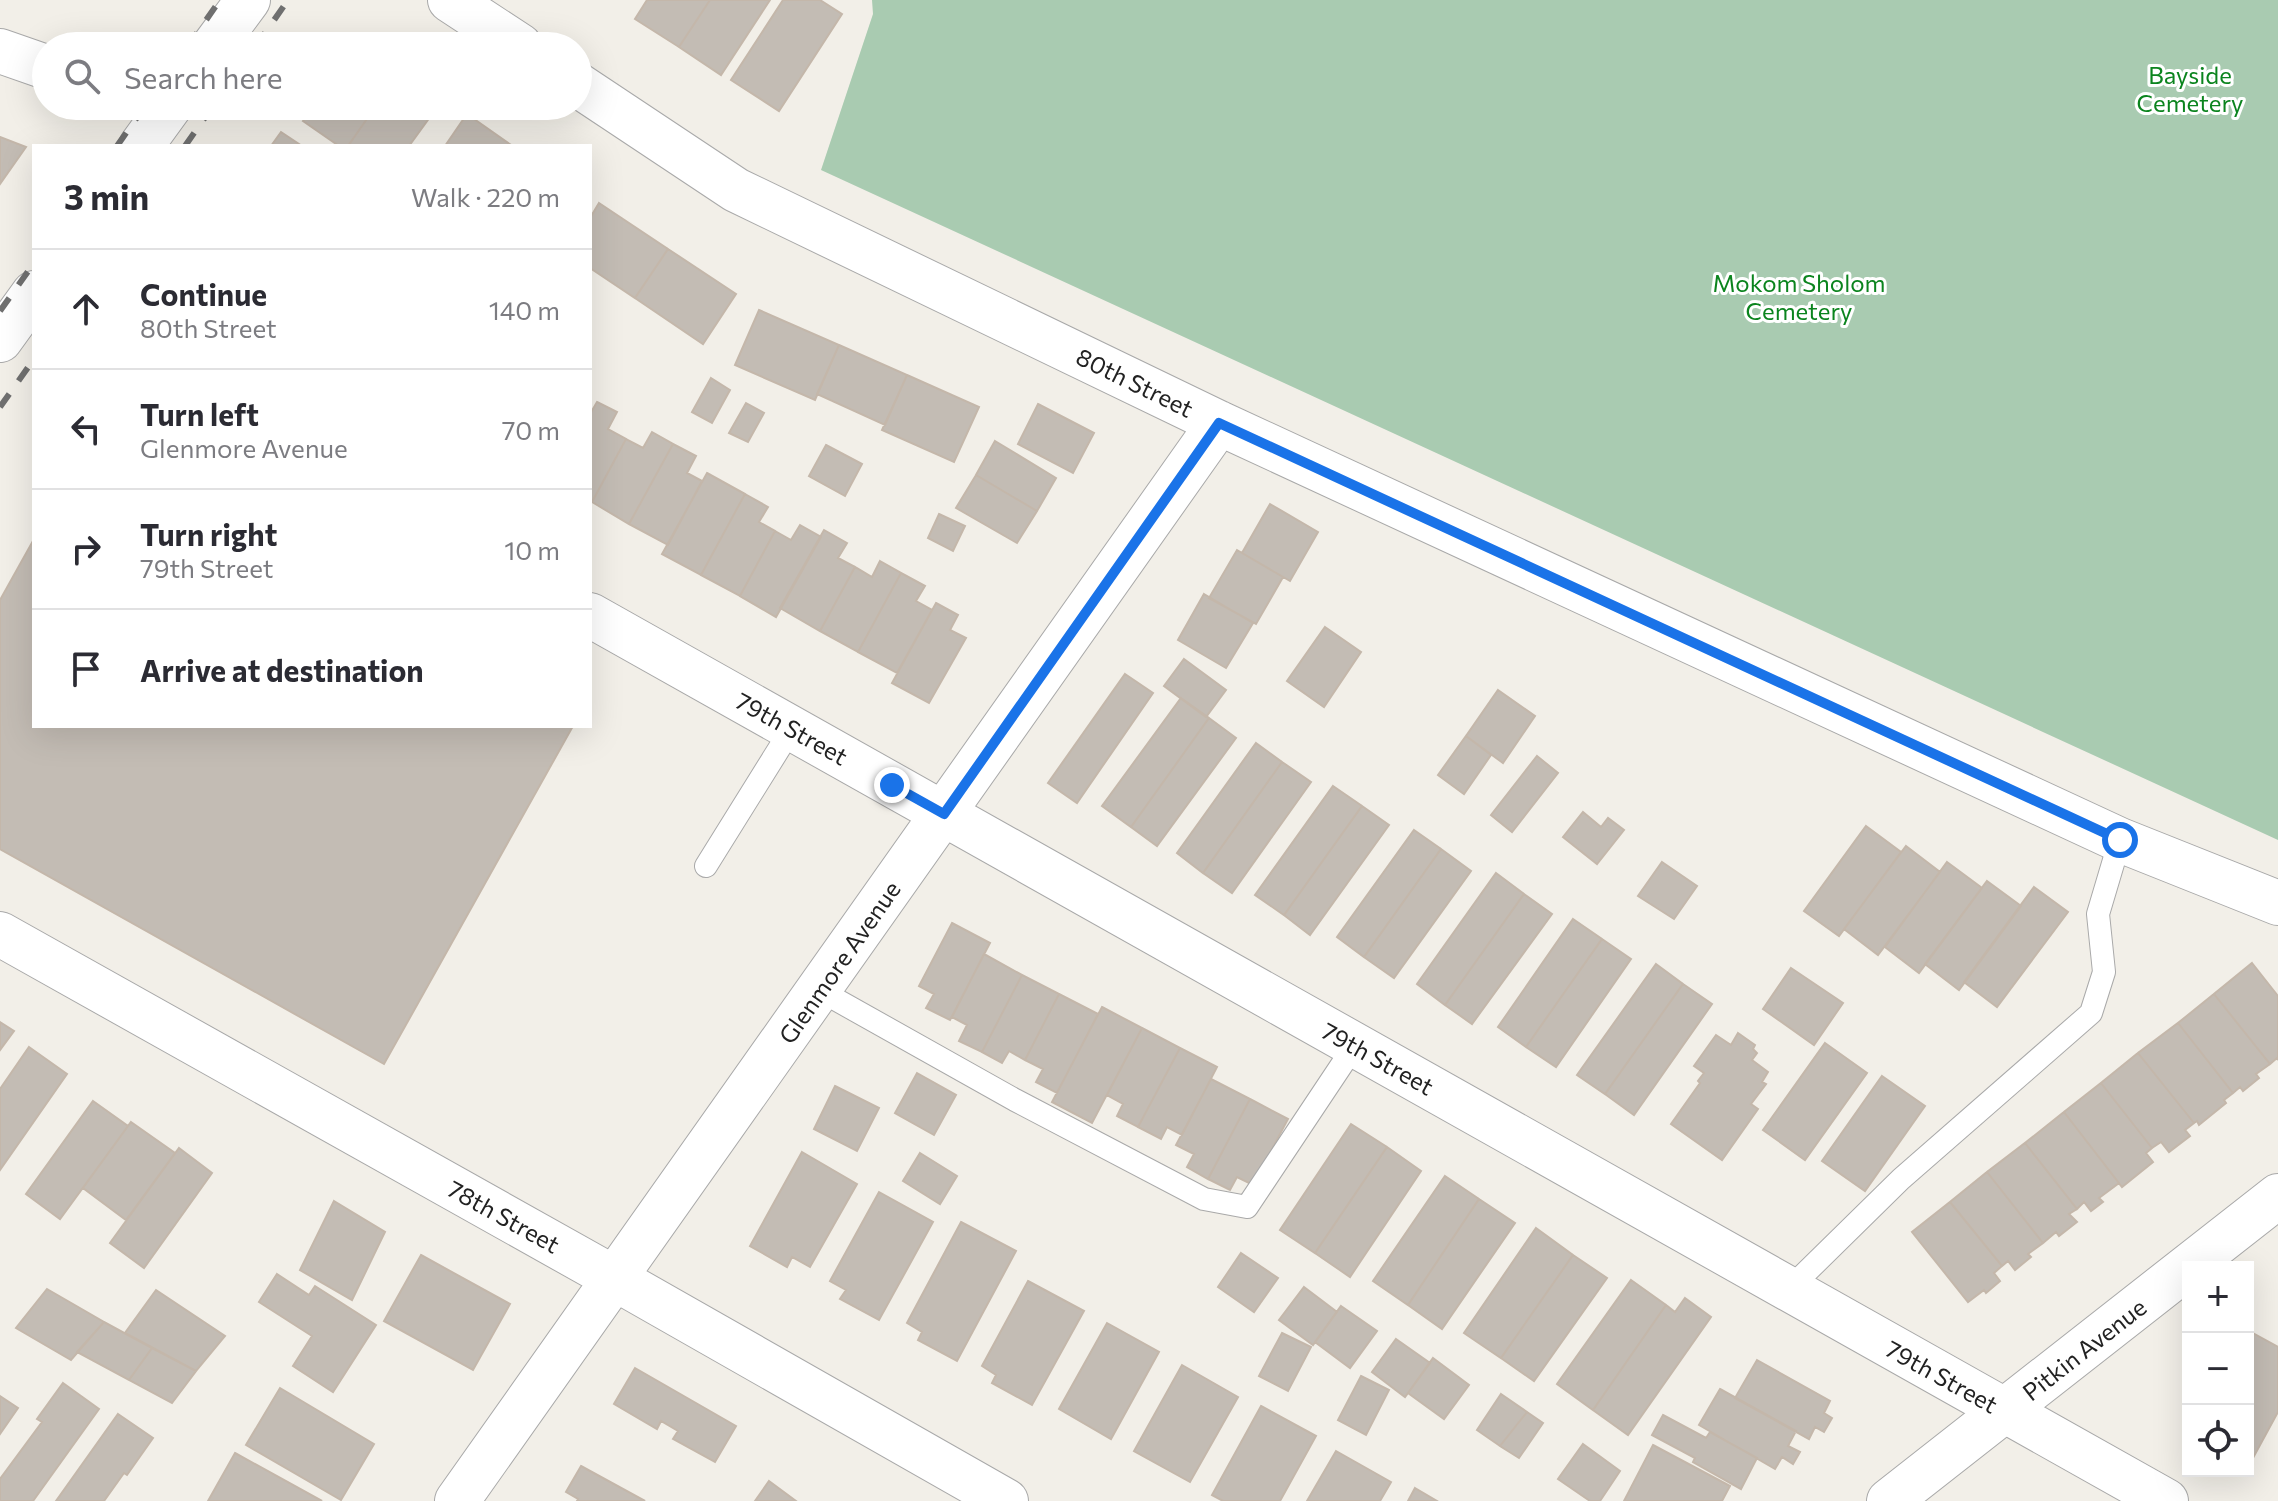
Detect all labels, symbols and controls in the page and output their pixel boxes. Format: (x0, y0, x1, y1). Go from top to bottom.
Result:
search box (32, 32, 592, 120)
icon: search (60, 54, 104, 98)
text: Search here (124, 58, 283, 95)
park label: Bayside Cemetery (2137, 60, 2243, 117)
text: 3 min (64, 175, 149, 217)
text: Walk · 220 m (411, 181, 560, 212)
park label: Mokom Sholom Cemetery (1712, 268, 1886, 325)
text: Continue (140, 275, 267, 312)
icon: ahead (64, 287, 108, 331)
text: 140 m (489, 294, 560, 325)
text: 80th Street (140, 312, 277, 343)
street label: 80th Street (1072, 341, 1198, 423)
text: Turn left (140, 395, 259, 432)
icon: left (64, 407, 108, 451)
text: 70 m (502, 414, 560, 445)
text: Glenmore Avenue (140, 432, 348, 463)
text: Turn right (140, 515, 277, 552)
icon: right (64, 527, 108, 571)
text: 10 m (504, 534, 560, 565)
text: 79th Street (140, 552, 273, 583)
icon: arrive (64, 647, 108, 691)
text: Arrive at destination (140, 651, 424, 688)
street label: 79th Street (731, 685, 853, 771)
route end (874, 767, 910, 803)
route start (2102, 822, 2138, 858)
street label: Glenmore Avenue (772, 875, 906, 1049)
street label: 79th Street (1317, 1015, 1439, 1101)
street label: 78th Street (443, 1173, 565, 1259)
map controls (2182, 1261, 2254, 1477)
button: + (2182, 1261, 2254, 1333)
street label: Pitkin Avenue (2017, 1292, 2151, 1406)
street label: 79th Street (1881, 1333, 2003, 1419)
button: − (2182, 1333, 2254, 1405)
button: locate (2182, 1405, 2254, 1477)

